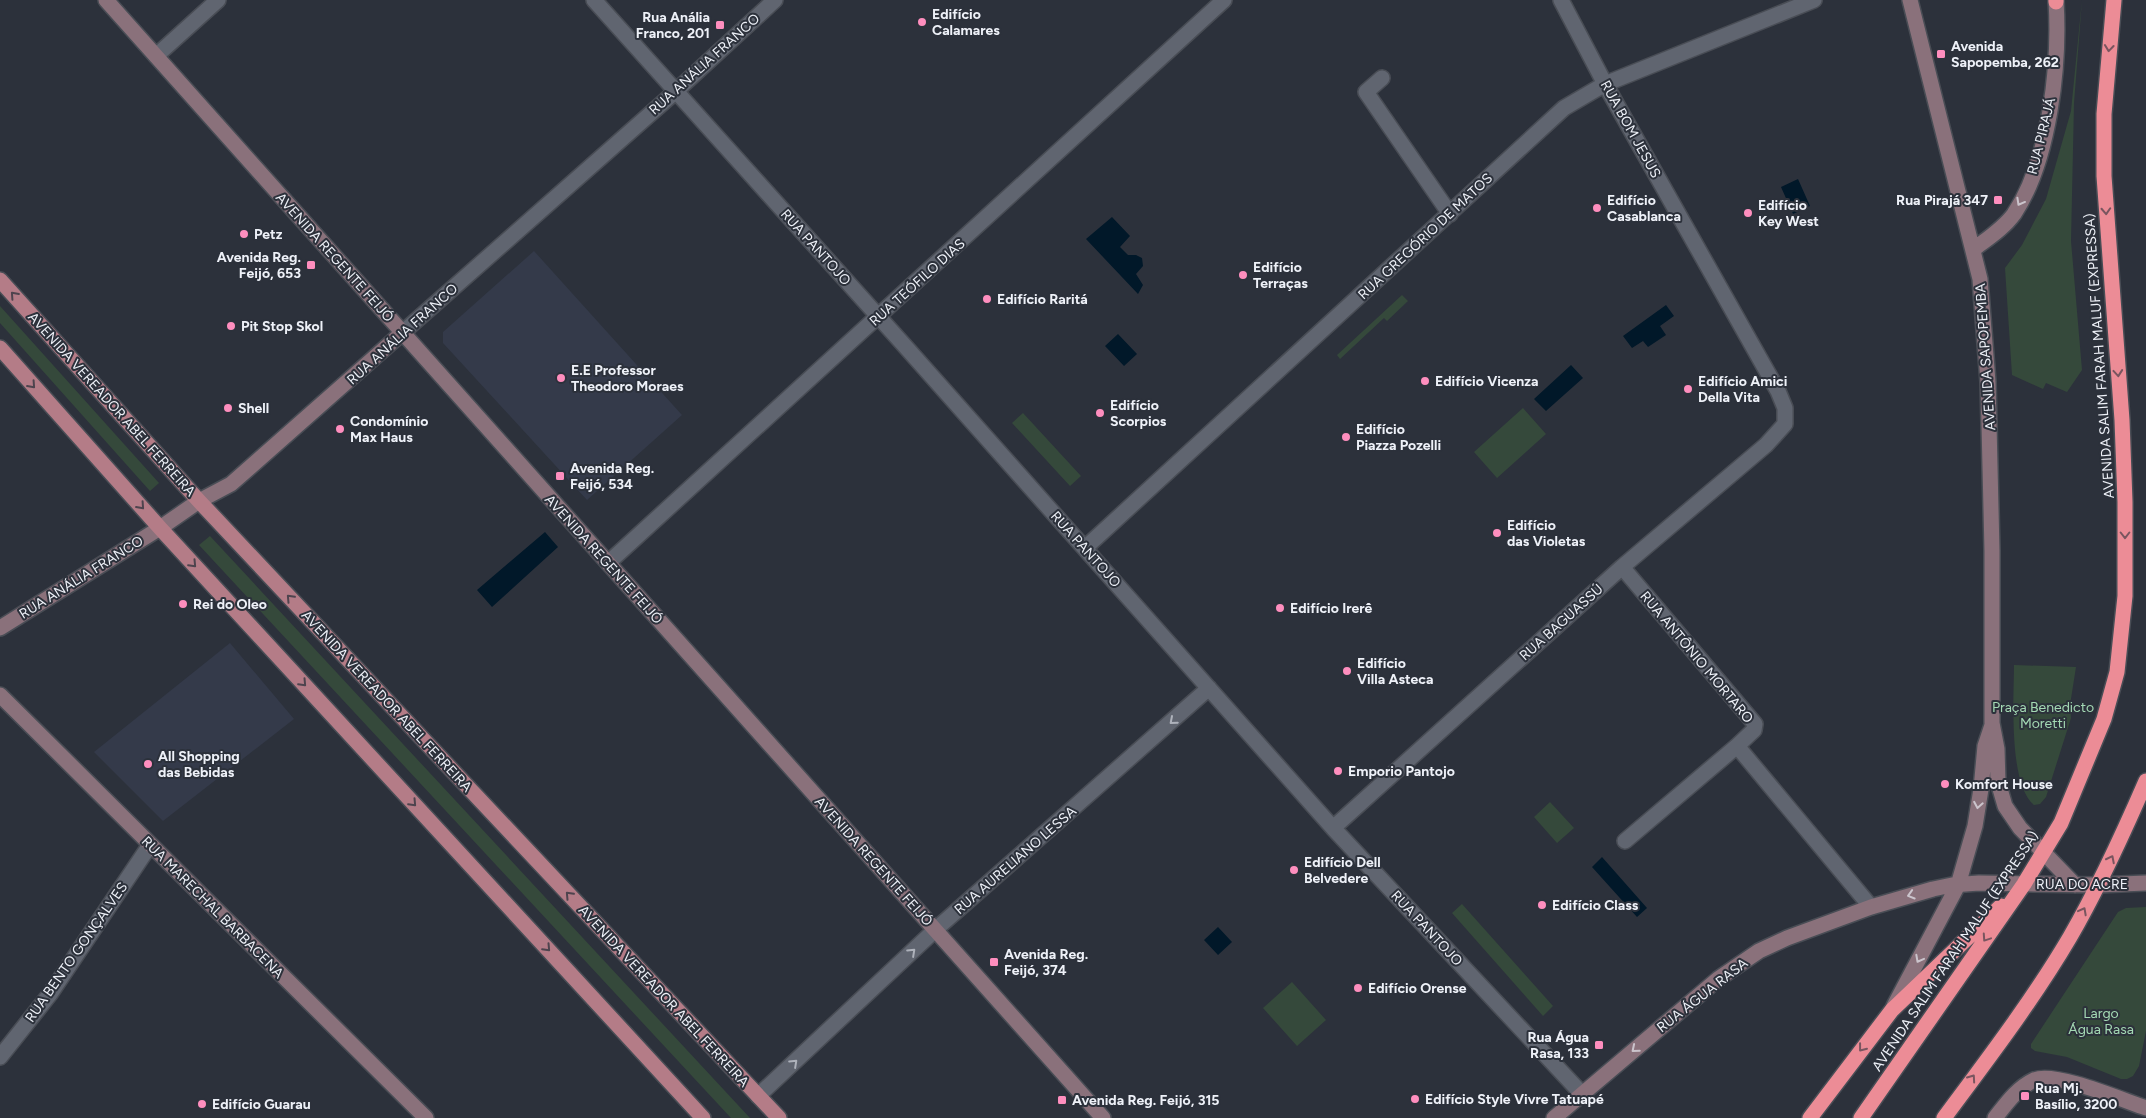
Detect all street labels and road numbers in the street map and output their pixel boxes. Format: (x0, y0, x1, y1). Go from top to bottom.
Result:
street label: RUA ANÁLIA FRANCO (645, 10, 763, 119)
street label: RUA BOM JESUS (1597, 77, 1664, 181)
street label: RUA PIRAJÁ (2024, 95, 2059, 176)
street label: RUA GREGÓRIO DE MATOS (1355, 170, 1496, 303)
street label: AVENIDA REGENTE FEIJÓ (272, 189, 397, 326)
street label: RUA PANTOJO (777, 206, 854, 289)
street label: AVENIDA SALIM FARAH MALUF (EXPRESSA) (2081, 213, 2118, 499)
street label: RUA TEÓFILO DIAS (866, 235, 969, 330)
street label: RUA ANÁLIA FRANCO (343, 280, 461, 389)
street label: AVENIDA SAPOPEMBA (1972, 282, 1999, 431)
street label: AVENIDA VEREADOR ABEL FERREIRA (24, 309, 199, 500)
street label: AVENIDA REGENTE FEIJÓ (541, 491, 666, 628)
street label: RUA PANTOJO (1047, 508, 1124, 591)
street label: RUA ANÁLIA FRANCO (16, 532, 147, 623)
street label: RUA BAGUASSÚ (1516, 580, 1607, 664)
street label: RUA ANTÔNIO MORTARO (1637, 588, 1757, 727)
street label: AVENIDA VEREADOR ABEL FERREIRA (298, 607, 476, 796)
street label: AVENIDA REGENTE FEIJÓ (811, 793, 936, 930)
street label: RUA AURELIANO LESSA (951, 802, 1080, 918)
street label: AVENIDA SALIM FARAH MALUF (EXPRESSA) (1868, 828, 2042, 1075)
street label: RUA MARECHAL BARBACENA (138, 833, 288, 982)
street label: RUA DO ACRE (2036, 876, 2128, 893)
street label: RUA BENTO GONÇALVES (22, 879, 131, 1026)
street label: RUA PANTOJO (1387, 887, 1466, 970)
street label: AVENIDA VEREADOR ABEL FERREIRA (575, 902, 753, 1091)
street label: RUA ÁGUA RASA (1653, 954, 1752, 1036)

